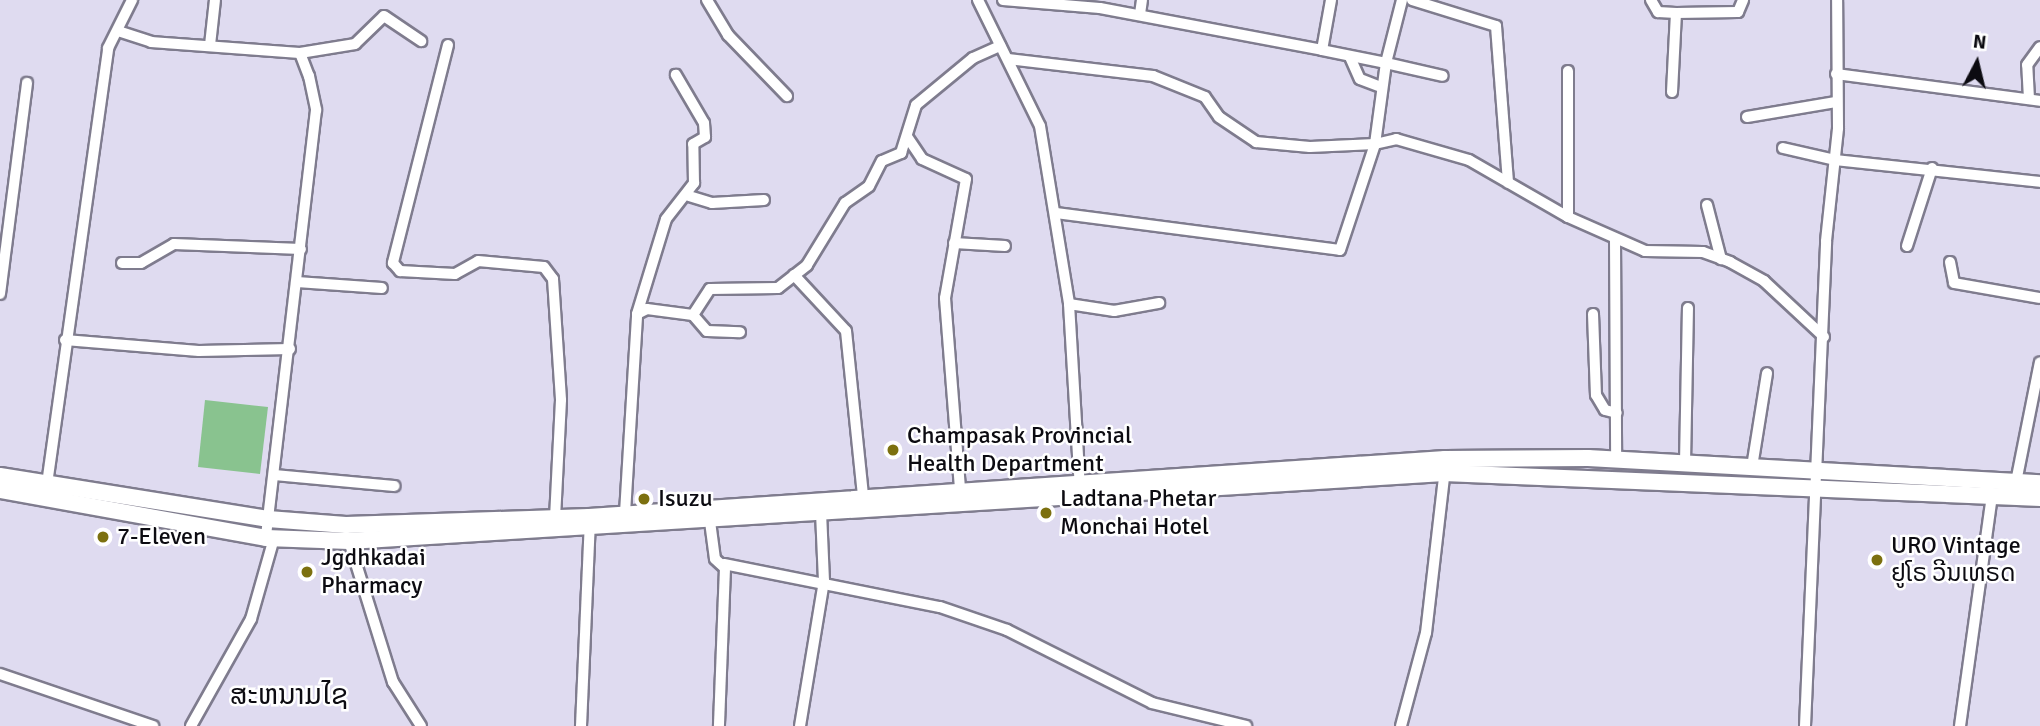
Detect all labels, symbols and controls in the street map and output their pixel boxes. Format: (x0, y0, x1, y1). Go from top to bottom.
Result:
north arrow (1942, 28, 2012, 98)
text: N (1972, 29, 1988, 55)
place label: Champasak Provincial Health Department (907, 422, 1132, 478)
marker: Champasak Provincial Health Department (885, 442, 901, 458)
place label: Isuzu (658, 485, 713, 513)
place label: Ladtana Phetar Monchai Hotel (1060, 485, 1216, 541)
marker: Isuzu (636, 491, 652, 507)
marker: Ladtana Phetar Monchai Hotel (1038, 505, 1054, 521)
place label: 7-Eleven (117, 523, 206, 551)
marker: 7-Eleven (95, 529, 111, 545)
place label: URO Vintage ຢູໂຣ ວີນເທຣດ (1891, 532, 2021, 588)
place label: Jgdhkadai Pharmacy (321, 544, 426, 600)
marker: URO Vintage ຢູໂຣ ວີນເທຣດ (1869, 552, 1885, 568)
marker: Jgdhkadai Pharmacy (299, 564, 315, 580)
district label: ສະຫນາມໄຊ (230, 678, 348, 712)

